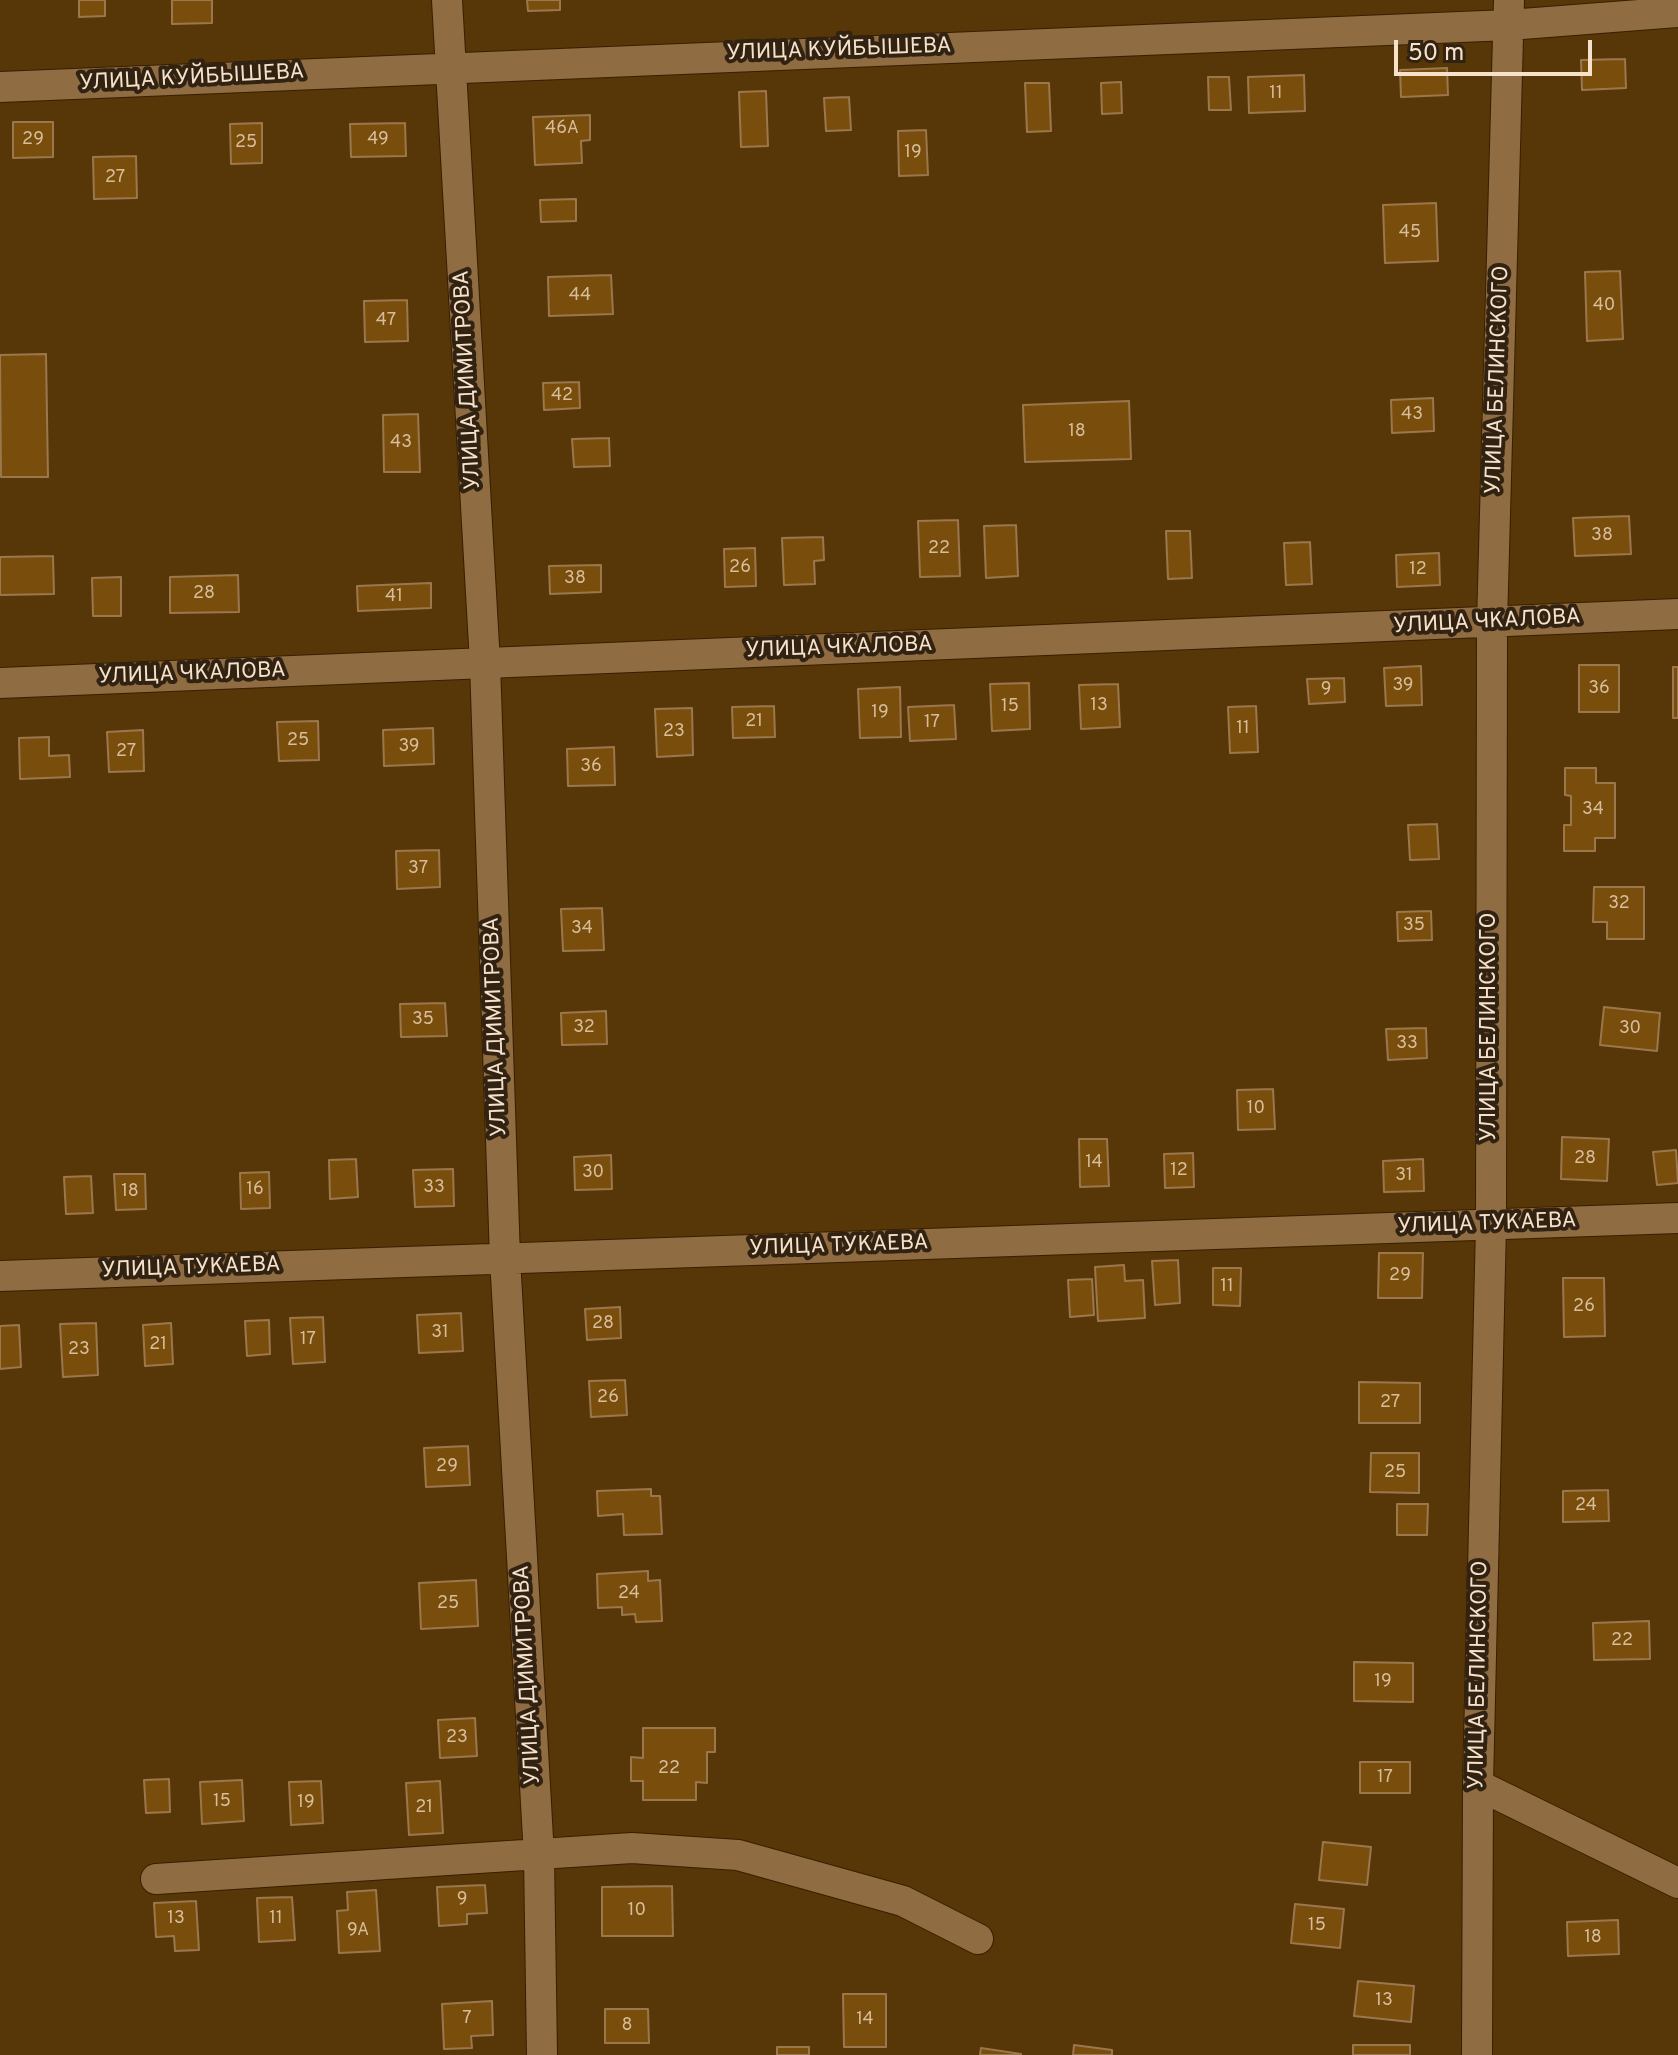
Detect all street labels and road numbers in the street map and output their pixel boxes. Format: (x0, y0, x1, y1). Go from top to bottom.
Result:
street label: УЛИЦА КУЙБЫШЕВА (726, 34, 952, 68)
street label: УЛИЦА КУЙБЫШЕВА (79, 60, 305, 98)
street label: УЛИЦА БЕЛИНСКОГО (1482, 265, 1516, 495)
street label: УЛИЦА ДИМИТРОВА (450, 269, 488, 491)
street label: УЛИЦА ЧКАЛОВА (1393, 605, 1581, 641)
street label: УЛИЦА ЧКАЛОВА (745, 633, 933, 665)
street label: УЛИЦА ЧКАЛОВА (98, 659, 286, 691)
street label: УЛИЦА БЕЛИНСКОГО (1478, 913, 1504, 1141)
street label: УЛИЦА ДИМИТРОВА (480, 917, 514, 1137)
street label: УЛИЦА ТУКАЕВА (1397, 1209, 1577, 1241)
street label: УЛИЦА ТУКАЕВА (749, 1231, 929, 1263)
street label: УЛИЦА ТУКАЕВА (101, 1253, 281, 1285)
street label: УЛИЦА БЕЛИНСКОГО (1465, 1560, 1495, 1790)
street label: УЛИЦА ДИМИТРОВА (510, 1564, 548, 1786)

